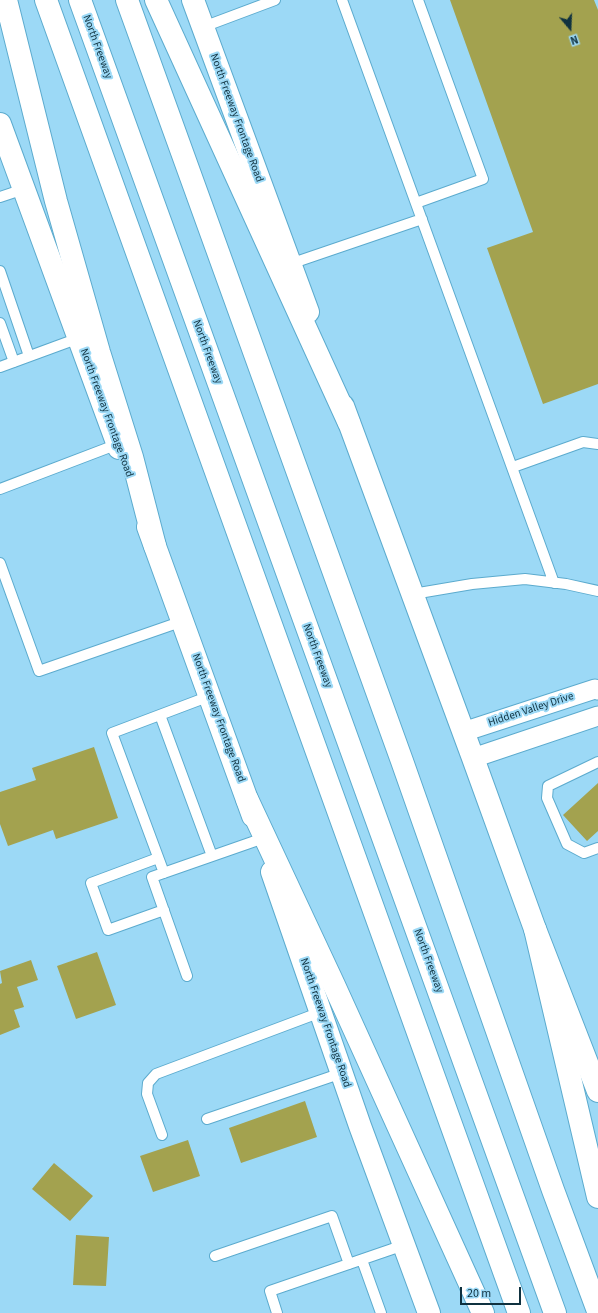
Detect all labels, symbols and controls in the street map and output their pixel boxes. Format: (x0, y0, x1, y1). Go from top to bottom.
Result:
north arrow (550, 8, 590, 48)
street label: North Freeway (79, 13, 115, 81)
text: N (568, 32, 580, 48)
street label: North Freeway Frontage Road (207, 52, 265, 184)
street label: North Freeway (189, 318, 225, 386)
street label: North Freeway Frontage Road (77, 347, 135, 479)
street label: North Freeway (299, 622, 335, 690)
street label: North Freeway Frontage Road (189, 652, 247, 784)
street label: Hidden Valley Drive (487, 690, 575, 730)
street label: North Freeway (410, 927, 446, 995)
street label: North Freeway Frontage Road (297, 957, 353, 1089)
scale bar (462, 1279, 523, 1305)
text: 20 m (467, 1285, 491, 1302)

